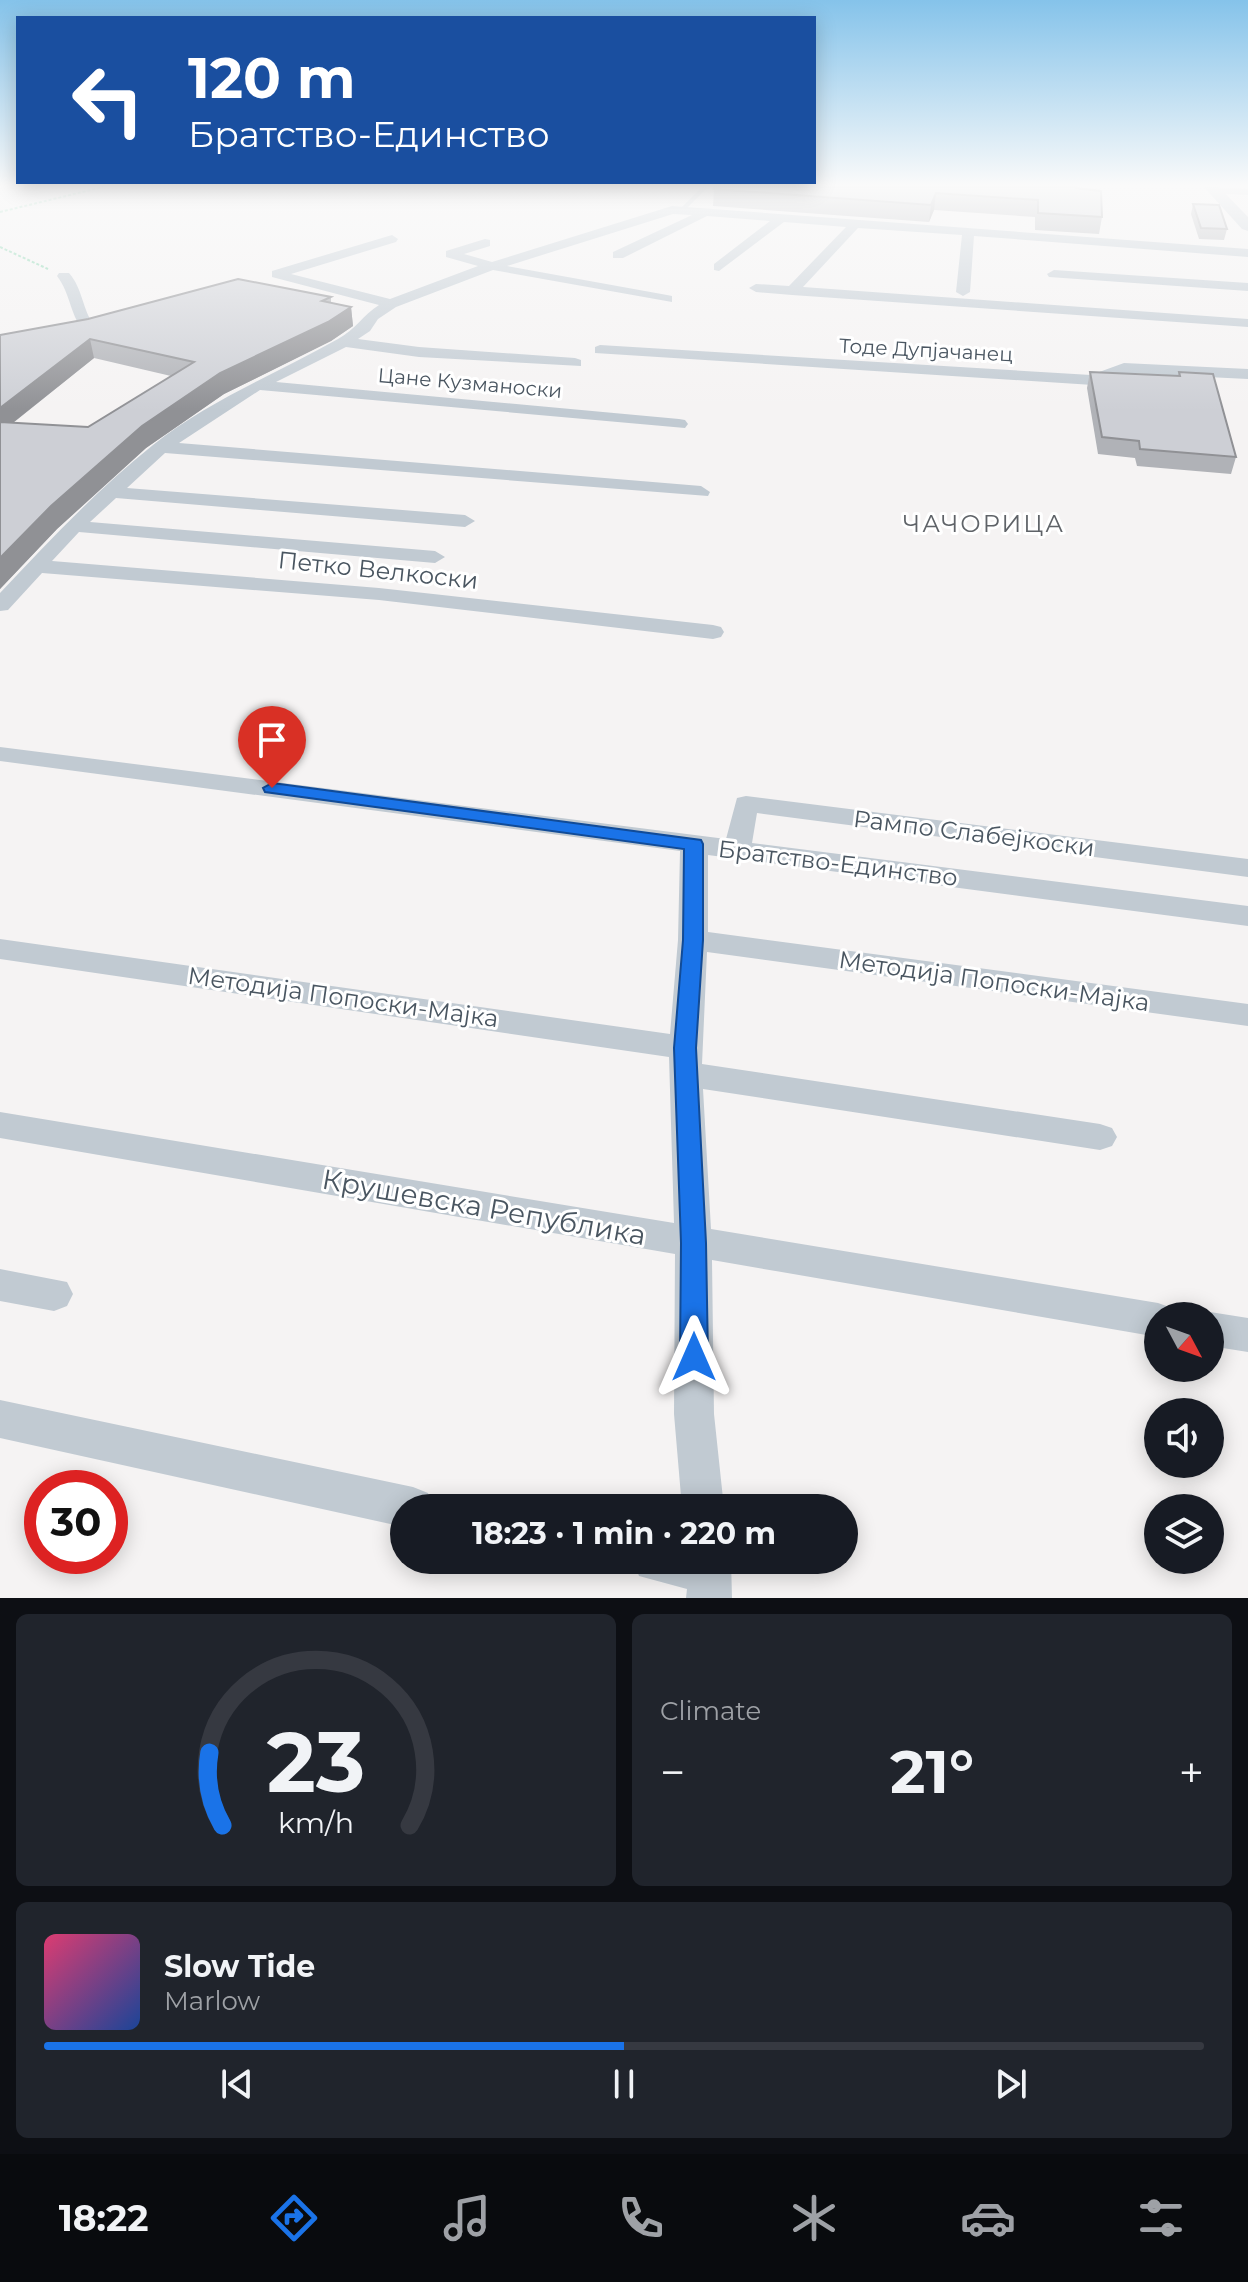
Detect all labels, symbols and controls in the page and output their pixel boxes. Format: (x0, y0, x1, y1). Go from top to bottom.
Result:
text: 120 m (188, 44, 356, 112)
icon: left (56, 48, 160, 152)
text: Братство-Единство (188, 112, 550, 156)
street label: Тоде Дупјачанец (838, 333, 1014, 367)
street label: Цане Кузманоски (377, 363, 563, 403)
district label: ЧАЧОРИЦА (903, 509, 1065, 538)
street label: Петко Велкоски (277, 545, 479, 595)
pin (238, 706, 306, 788)
icon: arrive (250, 718, 294, 762)
street label: Рампо Слабејкоски (852, 804, 1096, 862)
street label: Братство-Единство (717, 834, 959, 892)
street label: Методија Попоски-Мајка (837, 945, 1151, 1017)
street label: Методија Попоски-Мајка (186, 961, 500, 1033)
street label: Крушевска Република (319, 1162, 649, 1252)
north arrow (1144, 1302, 1224, 1382)
map controls (1144, 1302, 1224, 1574)
position arrow (652, 1315, 736, 1399)
button: sound (1144, 1398, 1224, 1478)
speed limit sign: 30 (24, 1470, 128, 1574)
button: layers (1144, 1494, 1224, 1574)
text: 18:23 · 1 min · 220 m (472, 1515, 776, 1552)
text: Climate (660, 1695, 761, 1727)
text: 23 (267, 1711, 365, 1813)
text: 21° (890, 1735, 974, 1808)
text: − (660, 1745, 685, 1799)
text: + (1179, 1745, 1204, 1799)
text: km/h (278, 1805, 354, 1840)
text: Slow Tide (164, 1948, 315, 1985)
text: Marlow (164, 1985, 260, 2017)
icon: previous (215, 2062, 259, 2106)
icon: pause (602, 2062, 646, 2106)
icon: next (989, 2062, 1033, 2106)
icon: directions (266, 2190, 322, 2246)
icon: music (439, 2190, 495, 2246)
icon: phone (613, 2190, 669, 2246)
icon: climate (786, 2190, 842, 2246)
icon: car (960, 2190, 1016, 2246)
icon: filters (1133, 2190, 1189, 2246)
text: 18:22 (59, 2196, 149, 2240)

